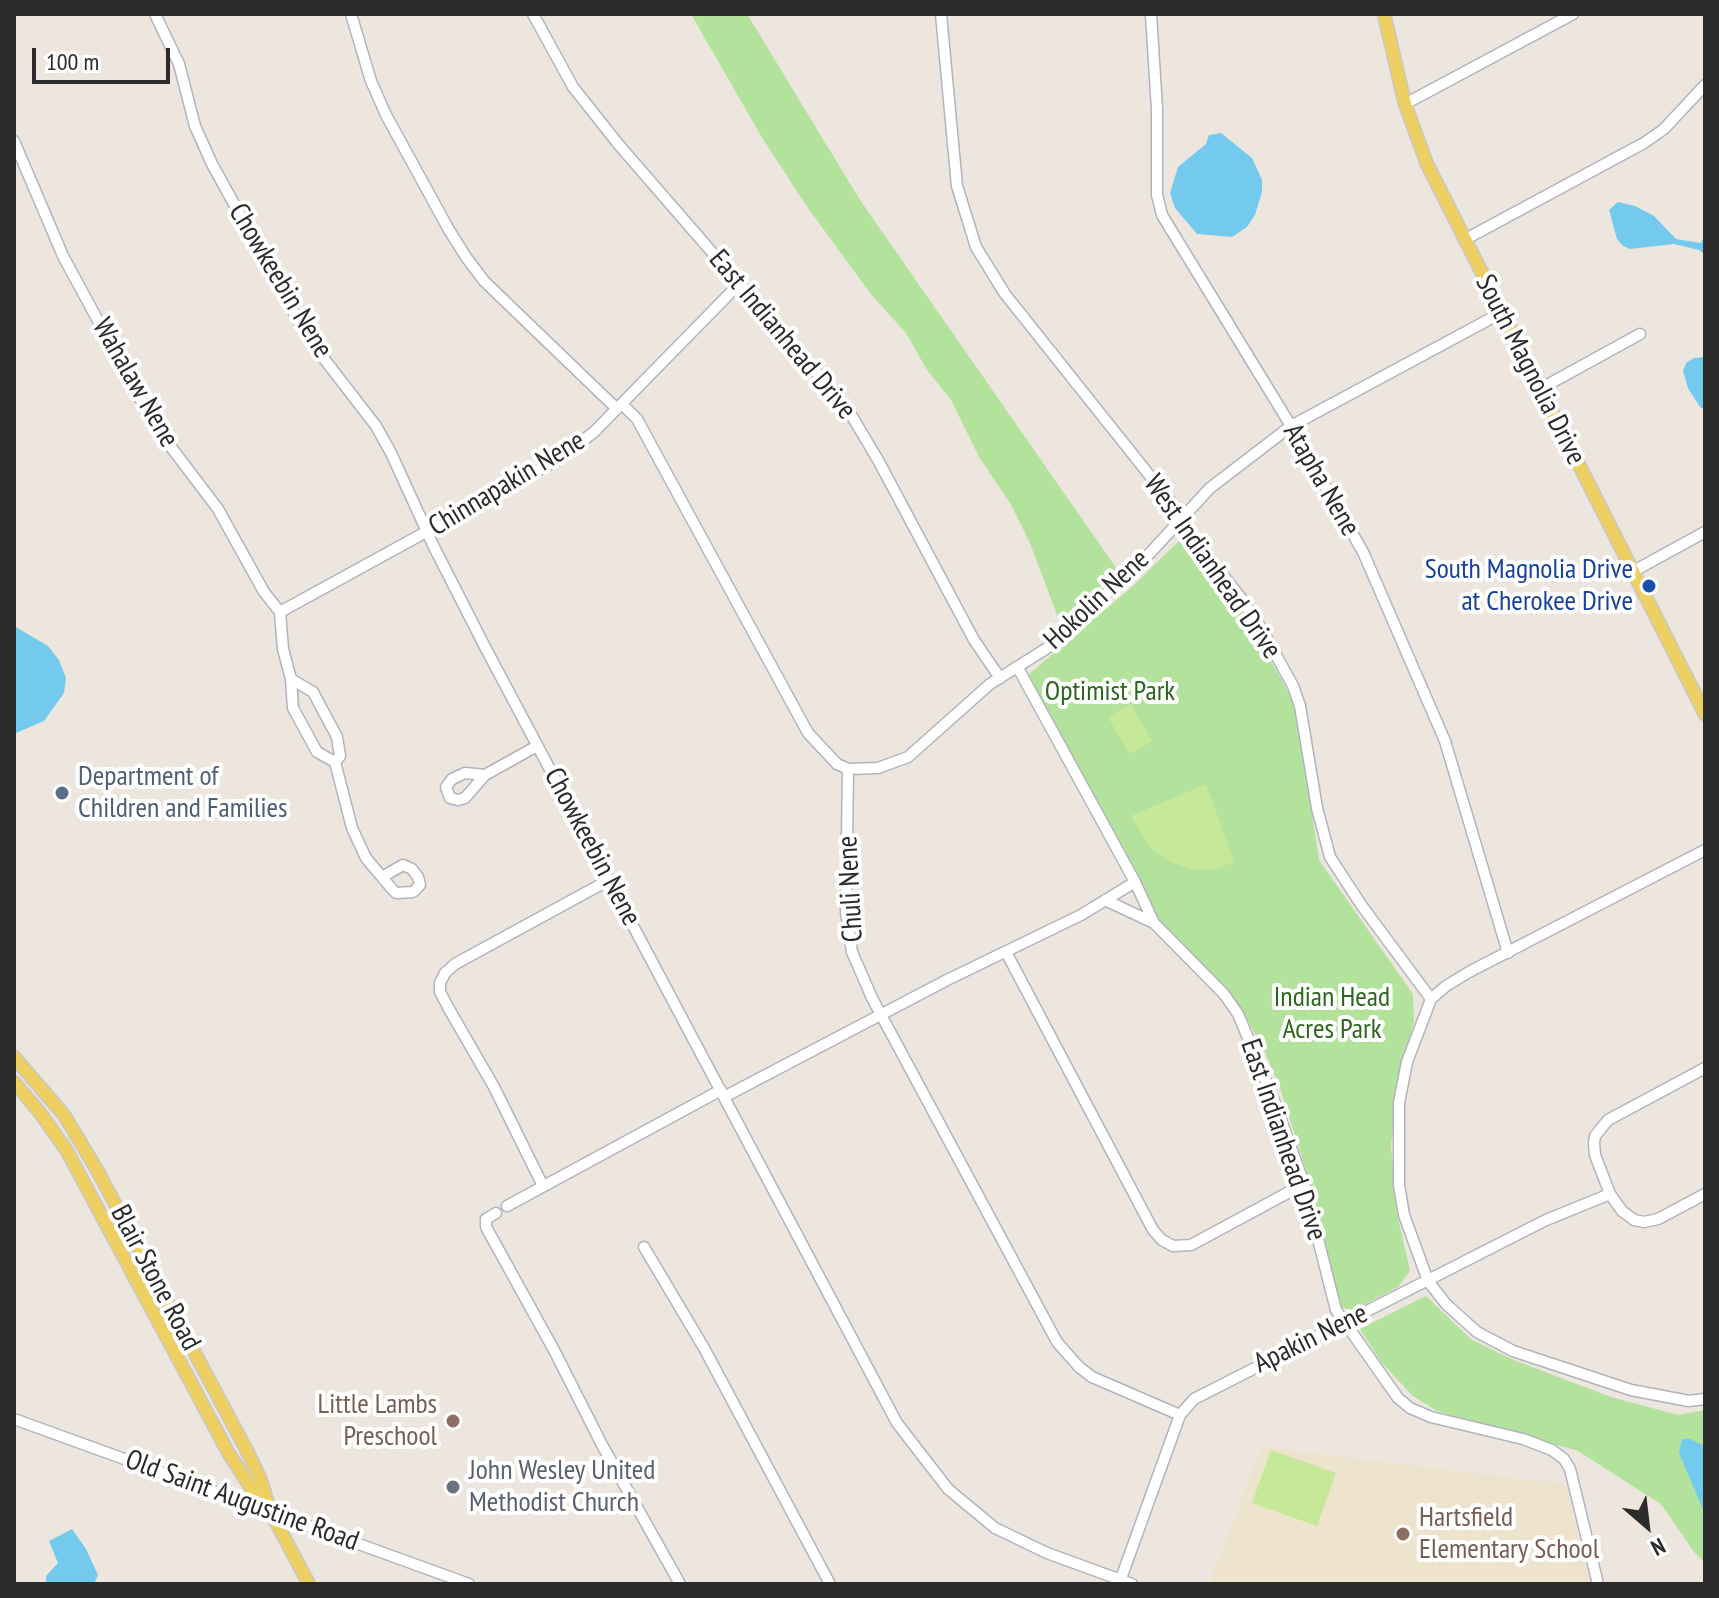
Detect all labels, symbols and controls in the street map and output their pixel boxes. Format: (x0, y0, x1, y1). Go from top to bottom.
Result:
scale bar (36, 32, 174, 82)
text: 100 m (46, 46, 99, 77)
street label: Chowkeebin Nene (221, 198, 339, 364)
street label: East Indianhead Drive (701, 243, 863, 427)
street label: South Magnolia Drive (1468, 270, 1592, 470)
street label: Wahalaw Nene (85, 313, 185, 453)
street label: Atapha Nene (1275, 418, 1367, 542)
street label: Chinnapakin Nene (423, 424, 591, 544)
street label: West Indianhead Drive (1136, 468, 1288, 666)
street label: Hokolin Nene (1038, 543, 1156, 657)
place label: South Magnolia Drive at Cherokee Drive (1425, 553, 1633, 619)
marker: South Magnolia Drive at Cherokee Drive (1640, 577, 1658, 595)
park label: Optimist Park (1045, 675, 1175, 709)
place label: Department of Children and Families (78, 760, 288, 826)
street label: Chowkeebin Nene (536, 762, 648, 932)
marker: Department of Children and Families (53, 784, 71, 802)
street label: Chuli Nene (831, 835, 871, 943)
park label: Indian Head Acres Park (1274, 981, 1390, 1047)
street label: East Indianhead Drive (1233, 1035, 1333, 1245)
street label: Blair Stone Road (103, 1200, 207, 1356)
street label: Apakin Nene (1249, 1297, 1373, 1381)
place label: Little Lambs Preschool (318, 1388, 437, 1454)
marker: Little Lambs Preschool (444, 1412, 462, 1430)
street label: Old Saint Augustine Road (121, 1443, 363, 1559)
place label: John Wesley United Methodist Church (469, 1454, 655, 1520)
marker: John Wesley United Methodist Church (444, 1478, 462, 1496)
north arrow (1607, 1486, 1687, 1566)
place label: Hartsfield Elementary School (1419, 1501, 1599, 1567)
marker: Hartsfield Elementary School (1394, 1525, 1412, 1543)
text: N (1646, 1532, 1670, 1562)

